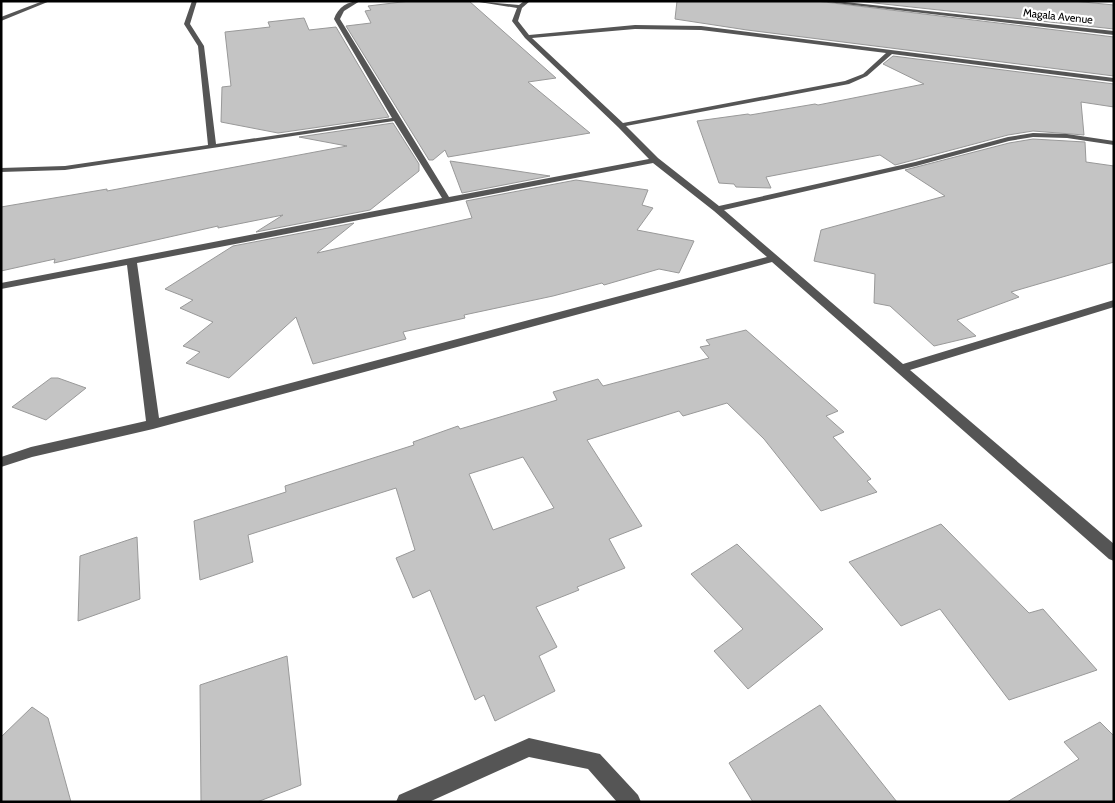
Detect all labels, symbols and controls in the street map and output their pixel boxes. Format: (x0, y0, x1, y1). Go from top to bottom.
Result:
street label: Magala Avenue (1022, 5, 1094, 27)

